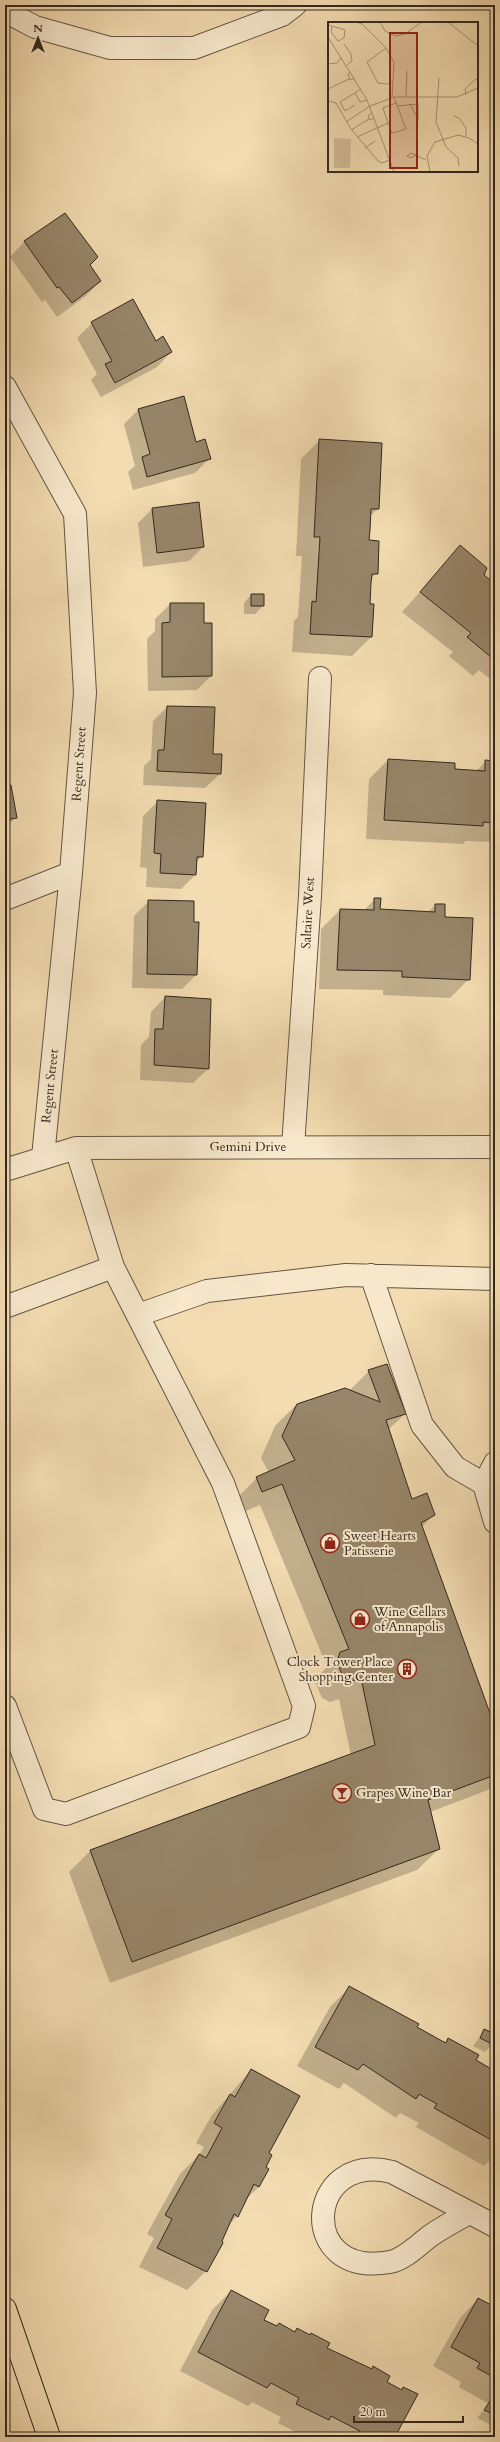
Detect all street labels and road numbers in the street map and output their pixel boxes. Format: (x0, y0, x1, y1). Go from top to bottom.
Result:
street label: Regent Street (67, 726, 91, 802)
street label: Saltaire West (297, 877, 319, 949)
street label: Regent Street (37, 1048, 63, 1124)
street label: Gemini Drive (210, 1138, 287, 1156)

